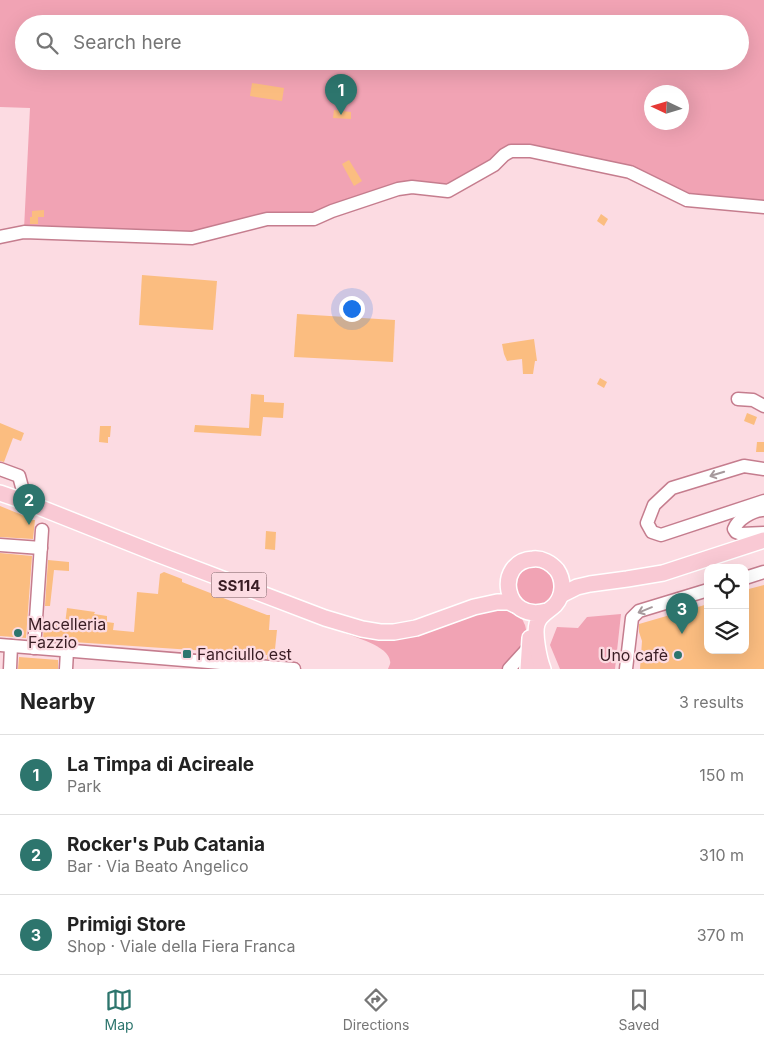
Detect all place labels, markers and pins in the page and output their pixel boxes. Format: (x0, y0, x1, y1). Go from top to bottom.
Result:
pin: 1 (325, 74, 357, 115)
pin: 2 (13, 484, 45, 525)
pin: 3 (666, 593, 698, 634)
place label: Macelleria Fazzio (28, 614, 106, 652)
marker: Macelleria Fazzio (12, 627, 24, 639)
place label: Fanciullo est (197, 644, 292, 664)
place label: Uno cafè (599, 645, 668, 665)
marker: Fanciullo est (181, 648, 193, 660)
marker: Uno cafè (672, 649, 684, 661)

